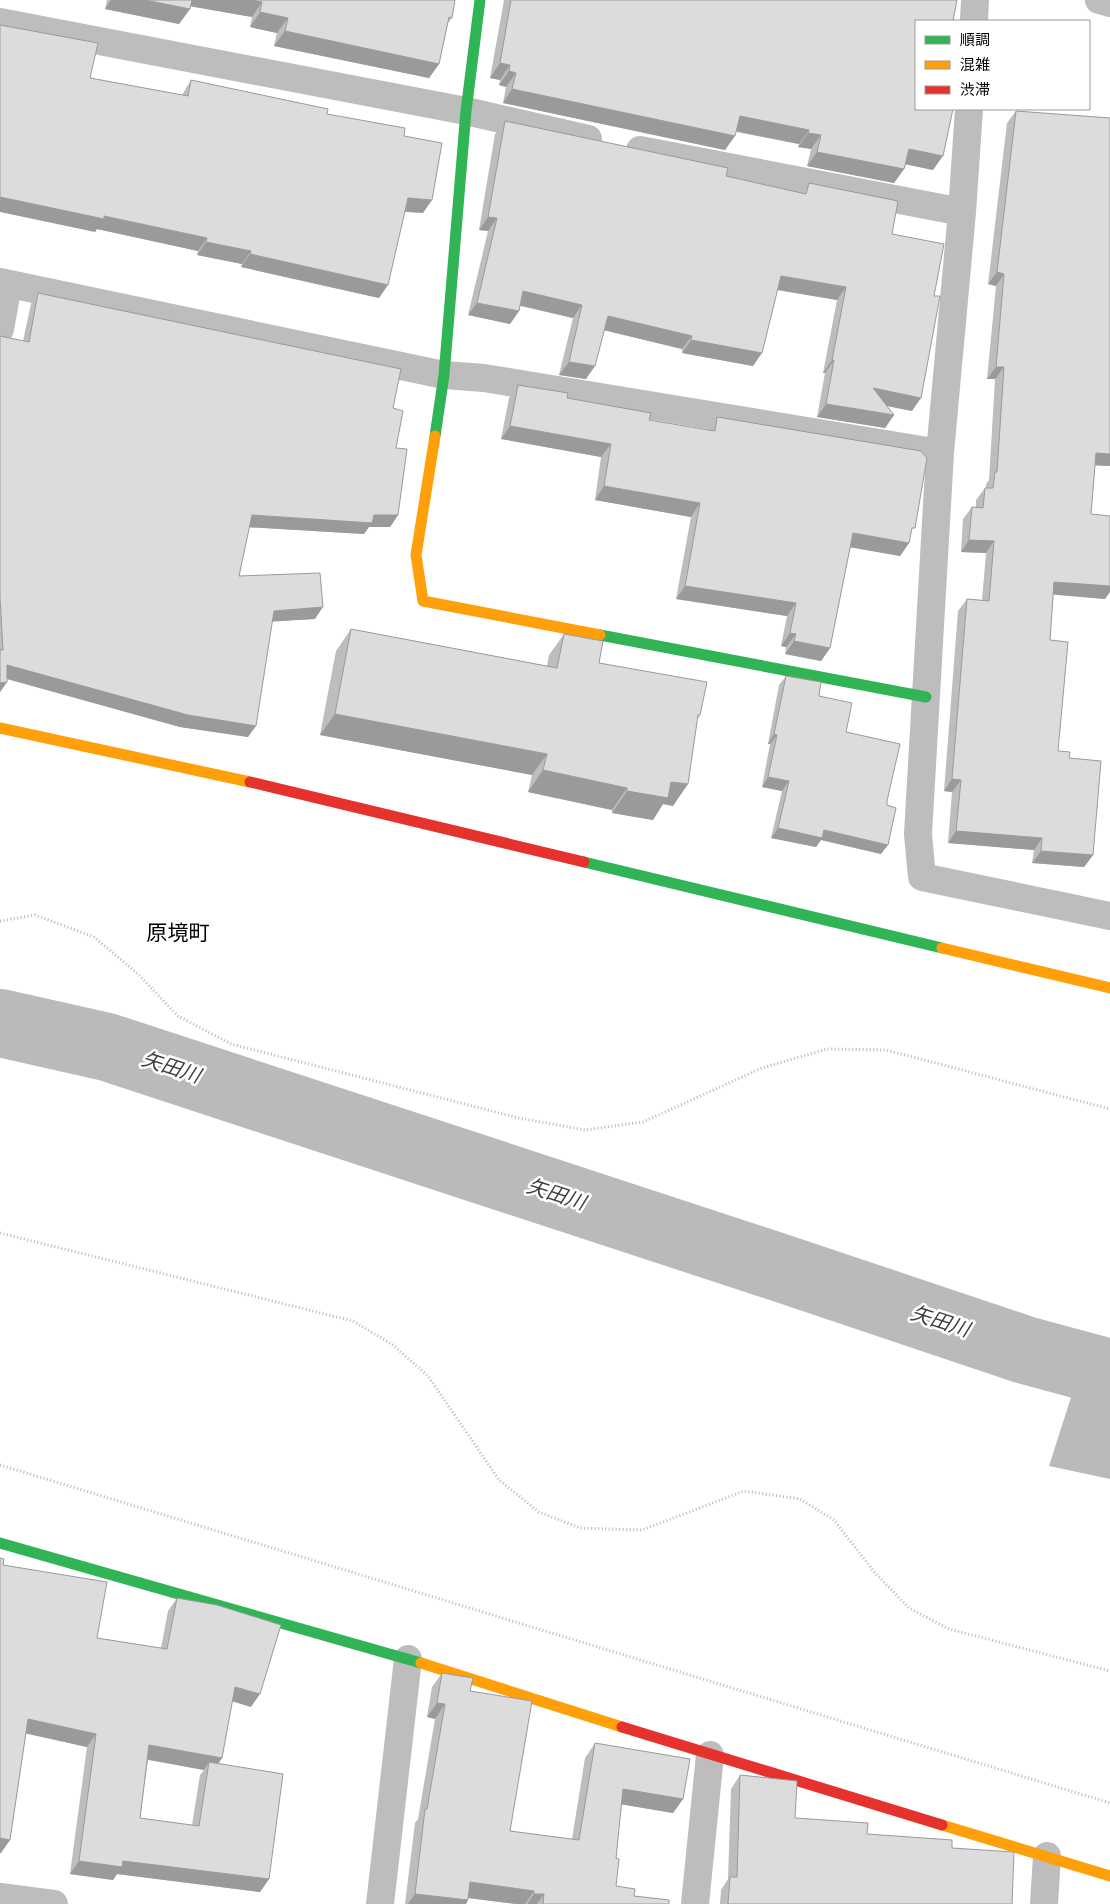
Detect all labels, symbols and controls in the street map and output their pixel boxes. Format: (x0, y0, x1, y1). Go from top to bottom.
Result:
legend (915, 20, 1090, 110)
text: 順調 (960, 31, 990, 50)
text: 混雑 (960, 56, 990, 75)
text: 渋滞 (960, 81, 990, 100)
district label: 原境町 (147, 921, 210, 946)
water label: 矢田川 (139, 1047, 205, 1089)
water label: 矢田川 (524, 1174, 590, 1216)
water label: 矢田川 (908, 1301, 974, 1343)

